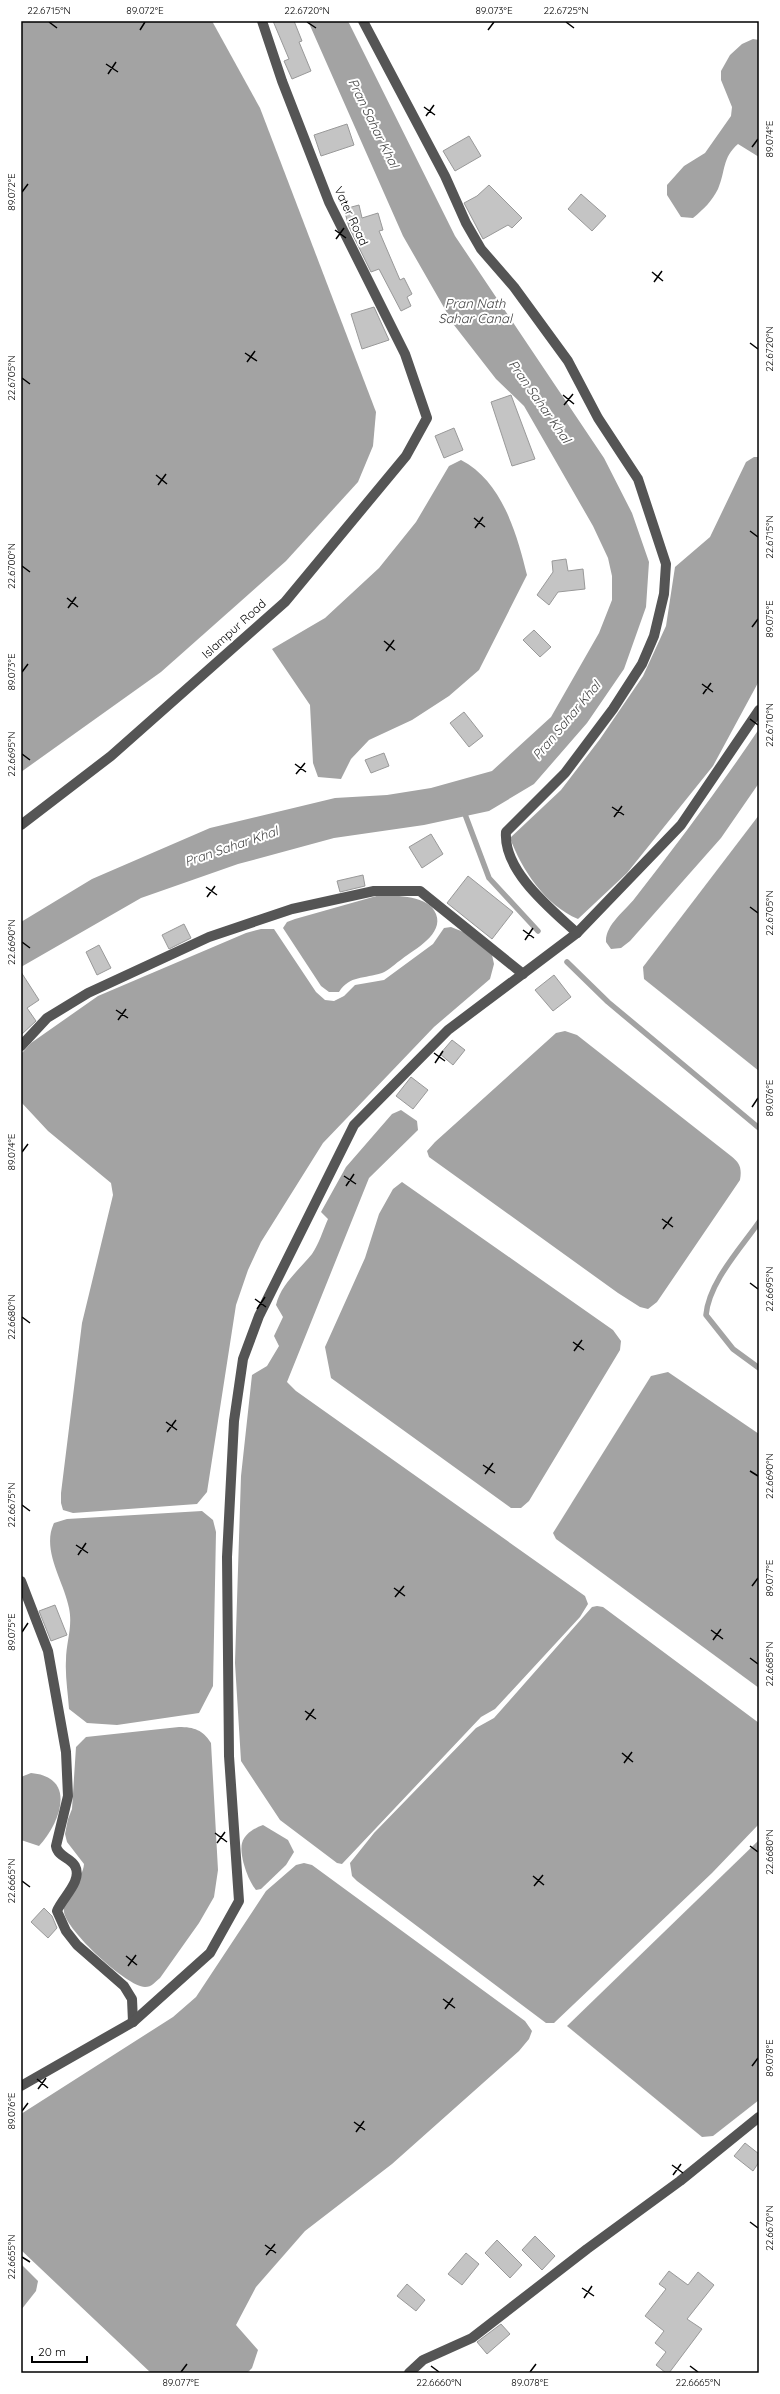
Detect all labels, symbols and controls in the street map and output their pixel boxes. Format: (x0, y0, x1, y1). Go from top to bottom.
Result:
text: 22.6715°N (27, 4, 71, 17)
text: 89.072°E (126, 4, 164, 17)
text: 22.6720°N (284, 4, 330, 17)
text: 89.073°E (475, 4, 513, 17)
text: 22.6725°N (544, 4, 589, 17)
water label: Pran Sahar Khal (345, 76, 403, 172)
text: 89.074°E (763, 120, 776, 157)
text: 89.072°E (5, 173, 18, 211)
street label: Vater Road (331, 184, 372, 248)
water label: Pran Nath Sahar Canal (438, 295, 514, 326)
text: 22.6720°N (763, 326, 776, 372)
text: 22.6705°N (5, 355, 18, 401)
water label: Pran Sahar Khal (505, 356, 576, 447)
text: 22.6715°N (763, 515, 776, 559)
text: 22.6700°N (5, 543, 18, 589)
street label: Islampur Road (198, 596, 269, 661)
text: 89.075°E (763, 600, 776, 638)
text: 89.073°E (5, 653, 18, 691)
water label: Pran Sahar Khal (529, 676, 605, 763)
text: 22.6710°N (763, 703, 776, 747)
text: 22.6695°N (5, 731, 18, 777)
water label: Pran Sahar Khal (182, 822, 282, 869)
text: 22.6705°N (763, 890, 776, 936)
text: 22.6690°N (5, 919, 18, 965)
text: 89.076°E (763, 1079, 776, 1117)
text: 89.074°E (5, 1133, 18, 1170)
text: 22.6695°N (763, 1266, 776, 1312)
text: 22.6680°N (5, 1294, 18, 1340)
text: 22.6690°N (763, 1453, 776, 1499)
text: 22.6675°N (5, 1483, 18, 1527)
text: 89.077°E (763, 1559, 776, 1597)
text: 89.075°E (5, 1613, 18, 1651)
text: 22.6685°N (763, 1641, 776, 1687)
text: 22.6680°N (763, 1829, 776, 1875)
text: 22.6665°N (5, 1858, 18, 1904)
text: 89.078°E (763, 2039, 776, 2077)
text: 89.076°E (5, 2092, 18, 2130)
text: 22.6670°N (763, 2205, 776, 2251)
text: 22.6655°N (5, 2234, 18, 2280)
scale bar (32, 2338, 87, 2364)
text: 20 m (38, 2344, 66, 2359)
text: 89.077°E (162, 2376, 200, 2389)
text: 22.6660°N (416, 2376, 462, 2389)
text: 89.078°E (511, 2376, 549, 2389)
text: 22.6665°N (675, 2376, 721, 2389)

